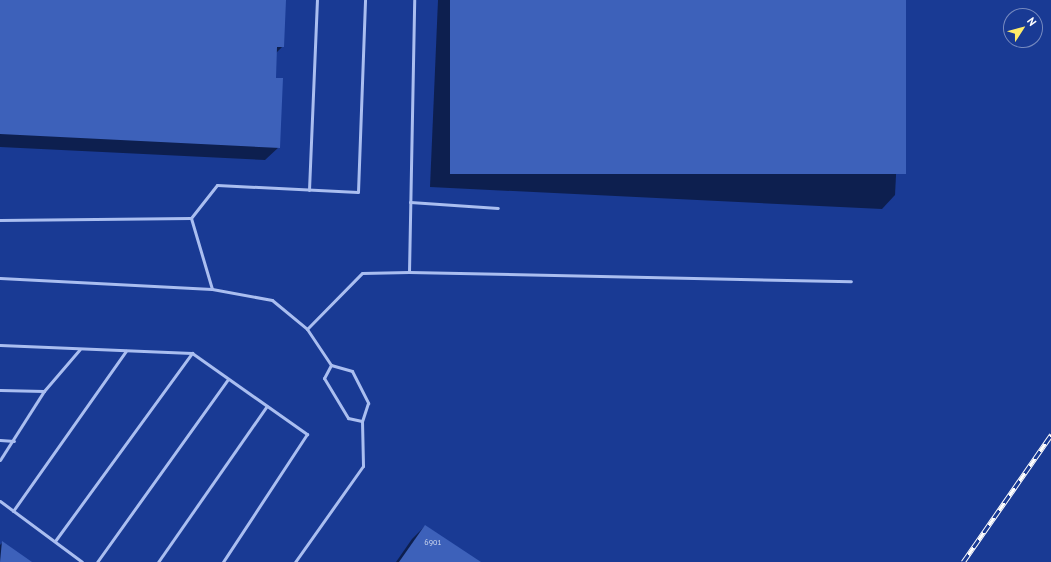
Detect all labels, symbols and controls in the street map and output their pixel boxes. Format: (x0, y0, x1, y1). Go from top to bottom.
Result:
north arrow (1003, 8, 1043, 48)
text: N (1024, 14, 1040, 29)
house number: 6901 (424, 538, 442, 548)

